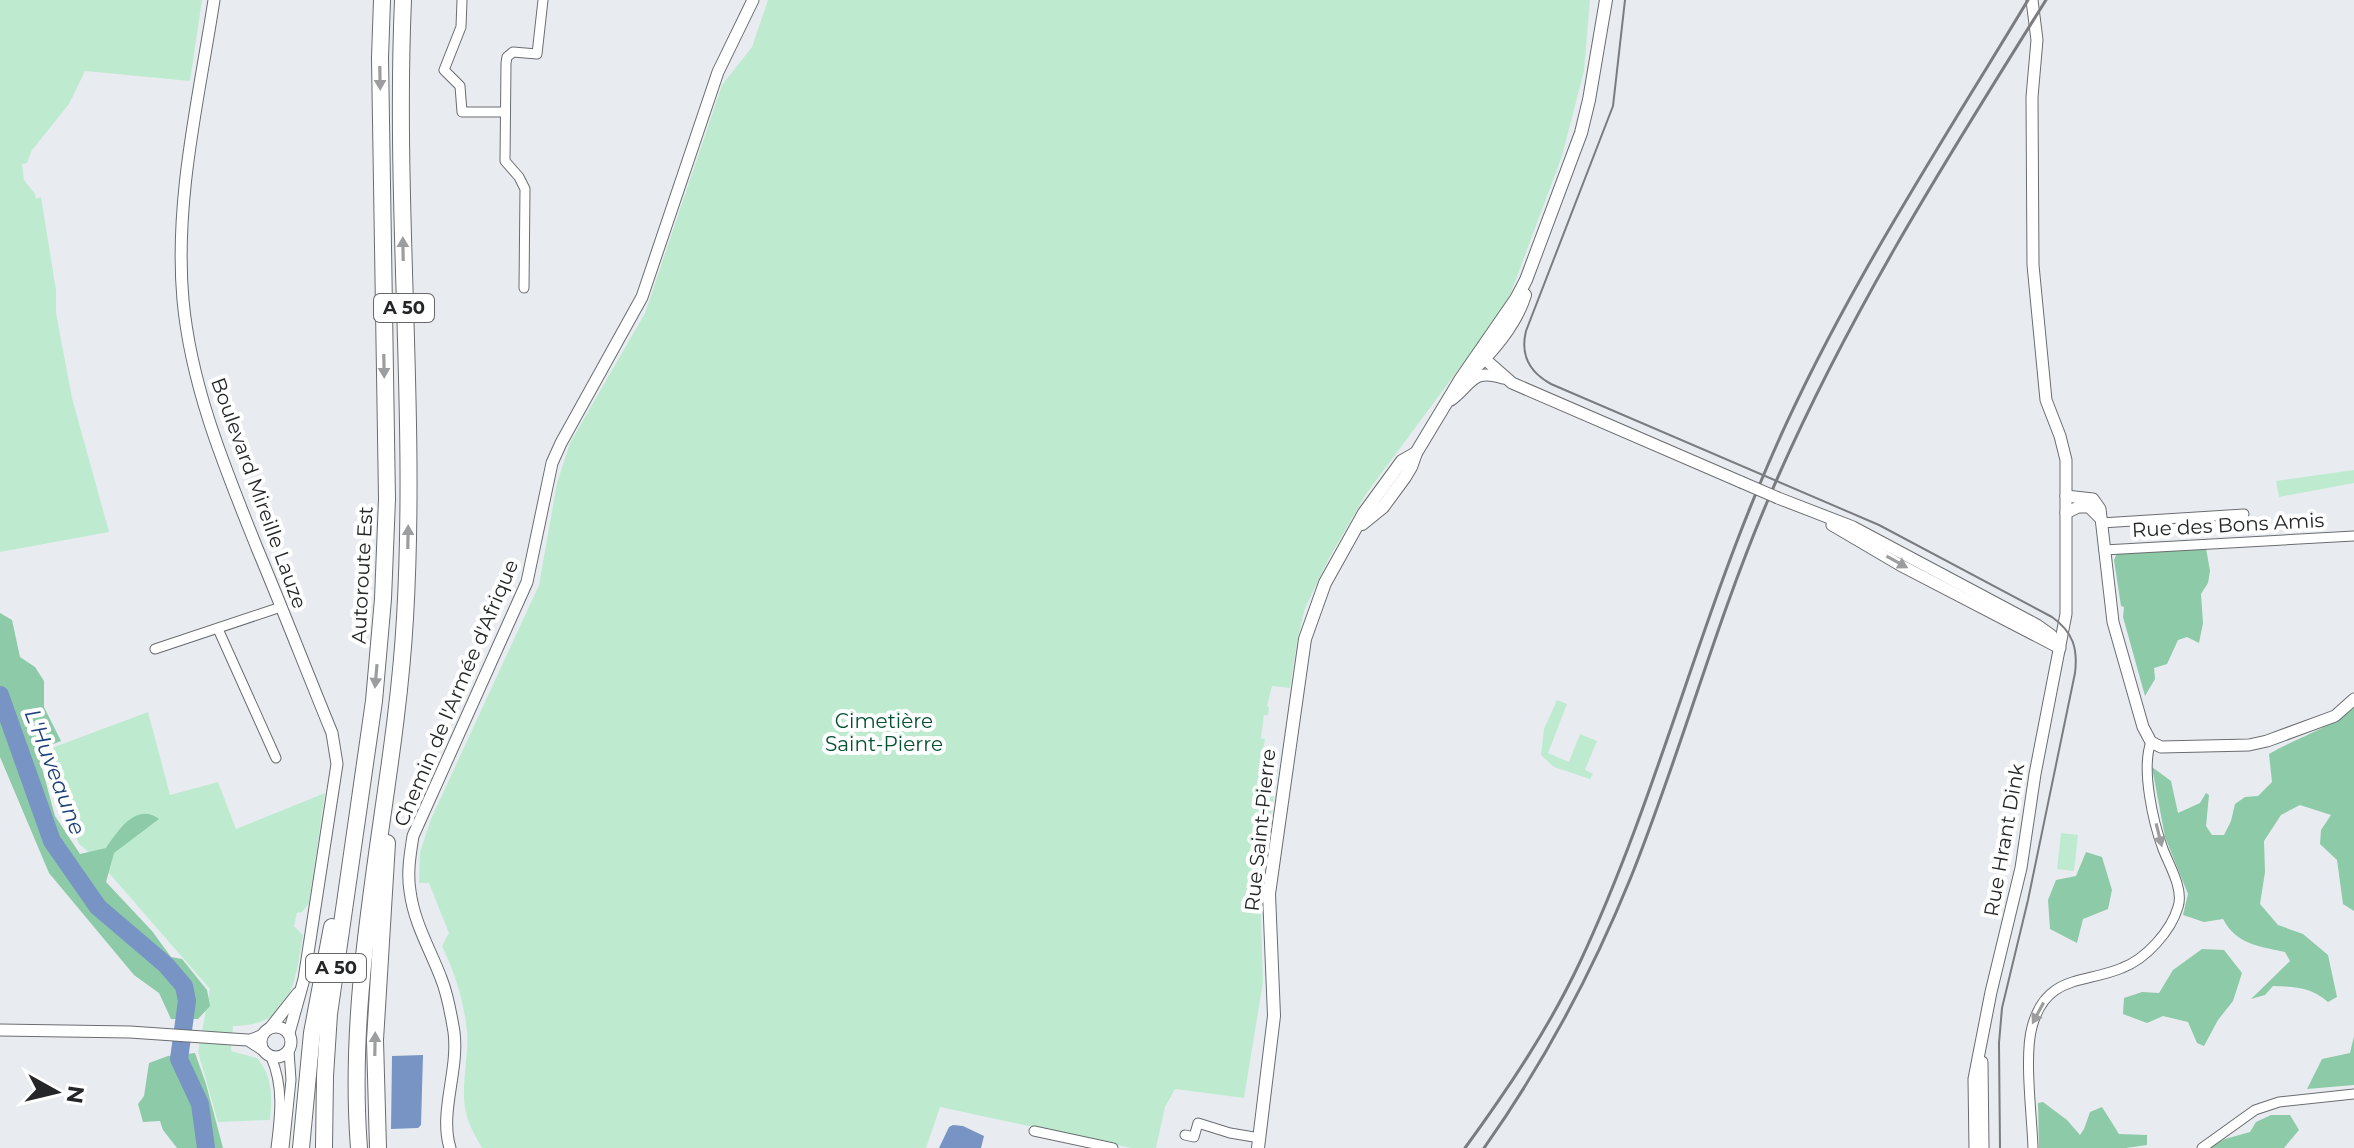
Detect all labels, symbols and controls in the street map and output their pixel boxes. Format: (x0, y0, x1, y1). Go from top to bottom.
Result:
one-way arrow (374, 66, 386, 91)
one-way arrow (397, 236, 409, 261)
road number: A 50 (374, 294, 434, 322)
one-way arrow (377, 354, 390, 379)
street label: Boulevard Mireille Lauze (206, 374, 312, 612)
street label: Autoroute Est (346, 506, 378, 644)
street label: Rue des Bons Amis (2131, 508, 2325, 542)
one-way arrow (402, 524, 414, 549)
one-way arrow (1885, 555, 1908, 569)
street label: Chemin de l'Armée d'Afrique (389, 556, 523, 830)
one-way arrow (369, 664, 382, 689)
water label: L'Huveaune (19, 705, 91, 839)
park label: Cimetière Saint-Pierre (825, 709, 943, 756)
street label: Rue Saint-Pierre (1240, 748, 1280, 912)
street label: Rue Hrant Dink (1979, 762, 2029, 918)
one-way arrow (2154, 823, 2166, 848)
road number: A 50 (306, 954, 366, 982)
one-way arrow (2032, 1002, 2046, 1024)
one-way arrow (369, 1031, 382, 1056)
north arrow (16, 1052, 96, 1132)
text: N (61, 1084, 90, 1105)

